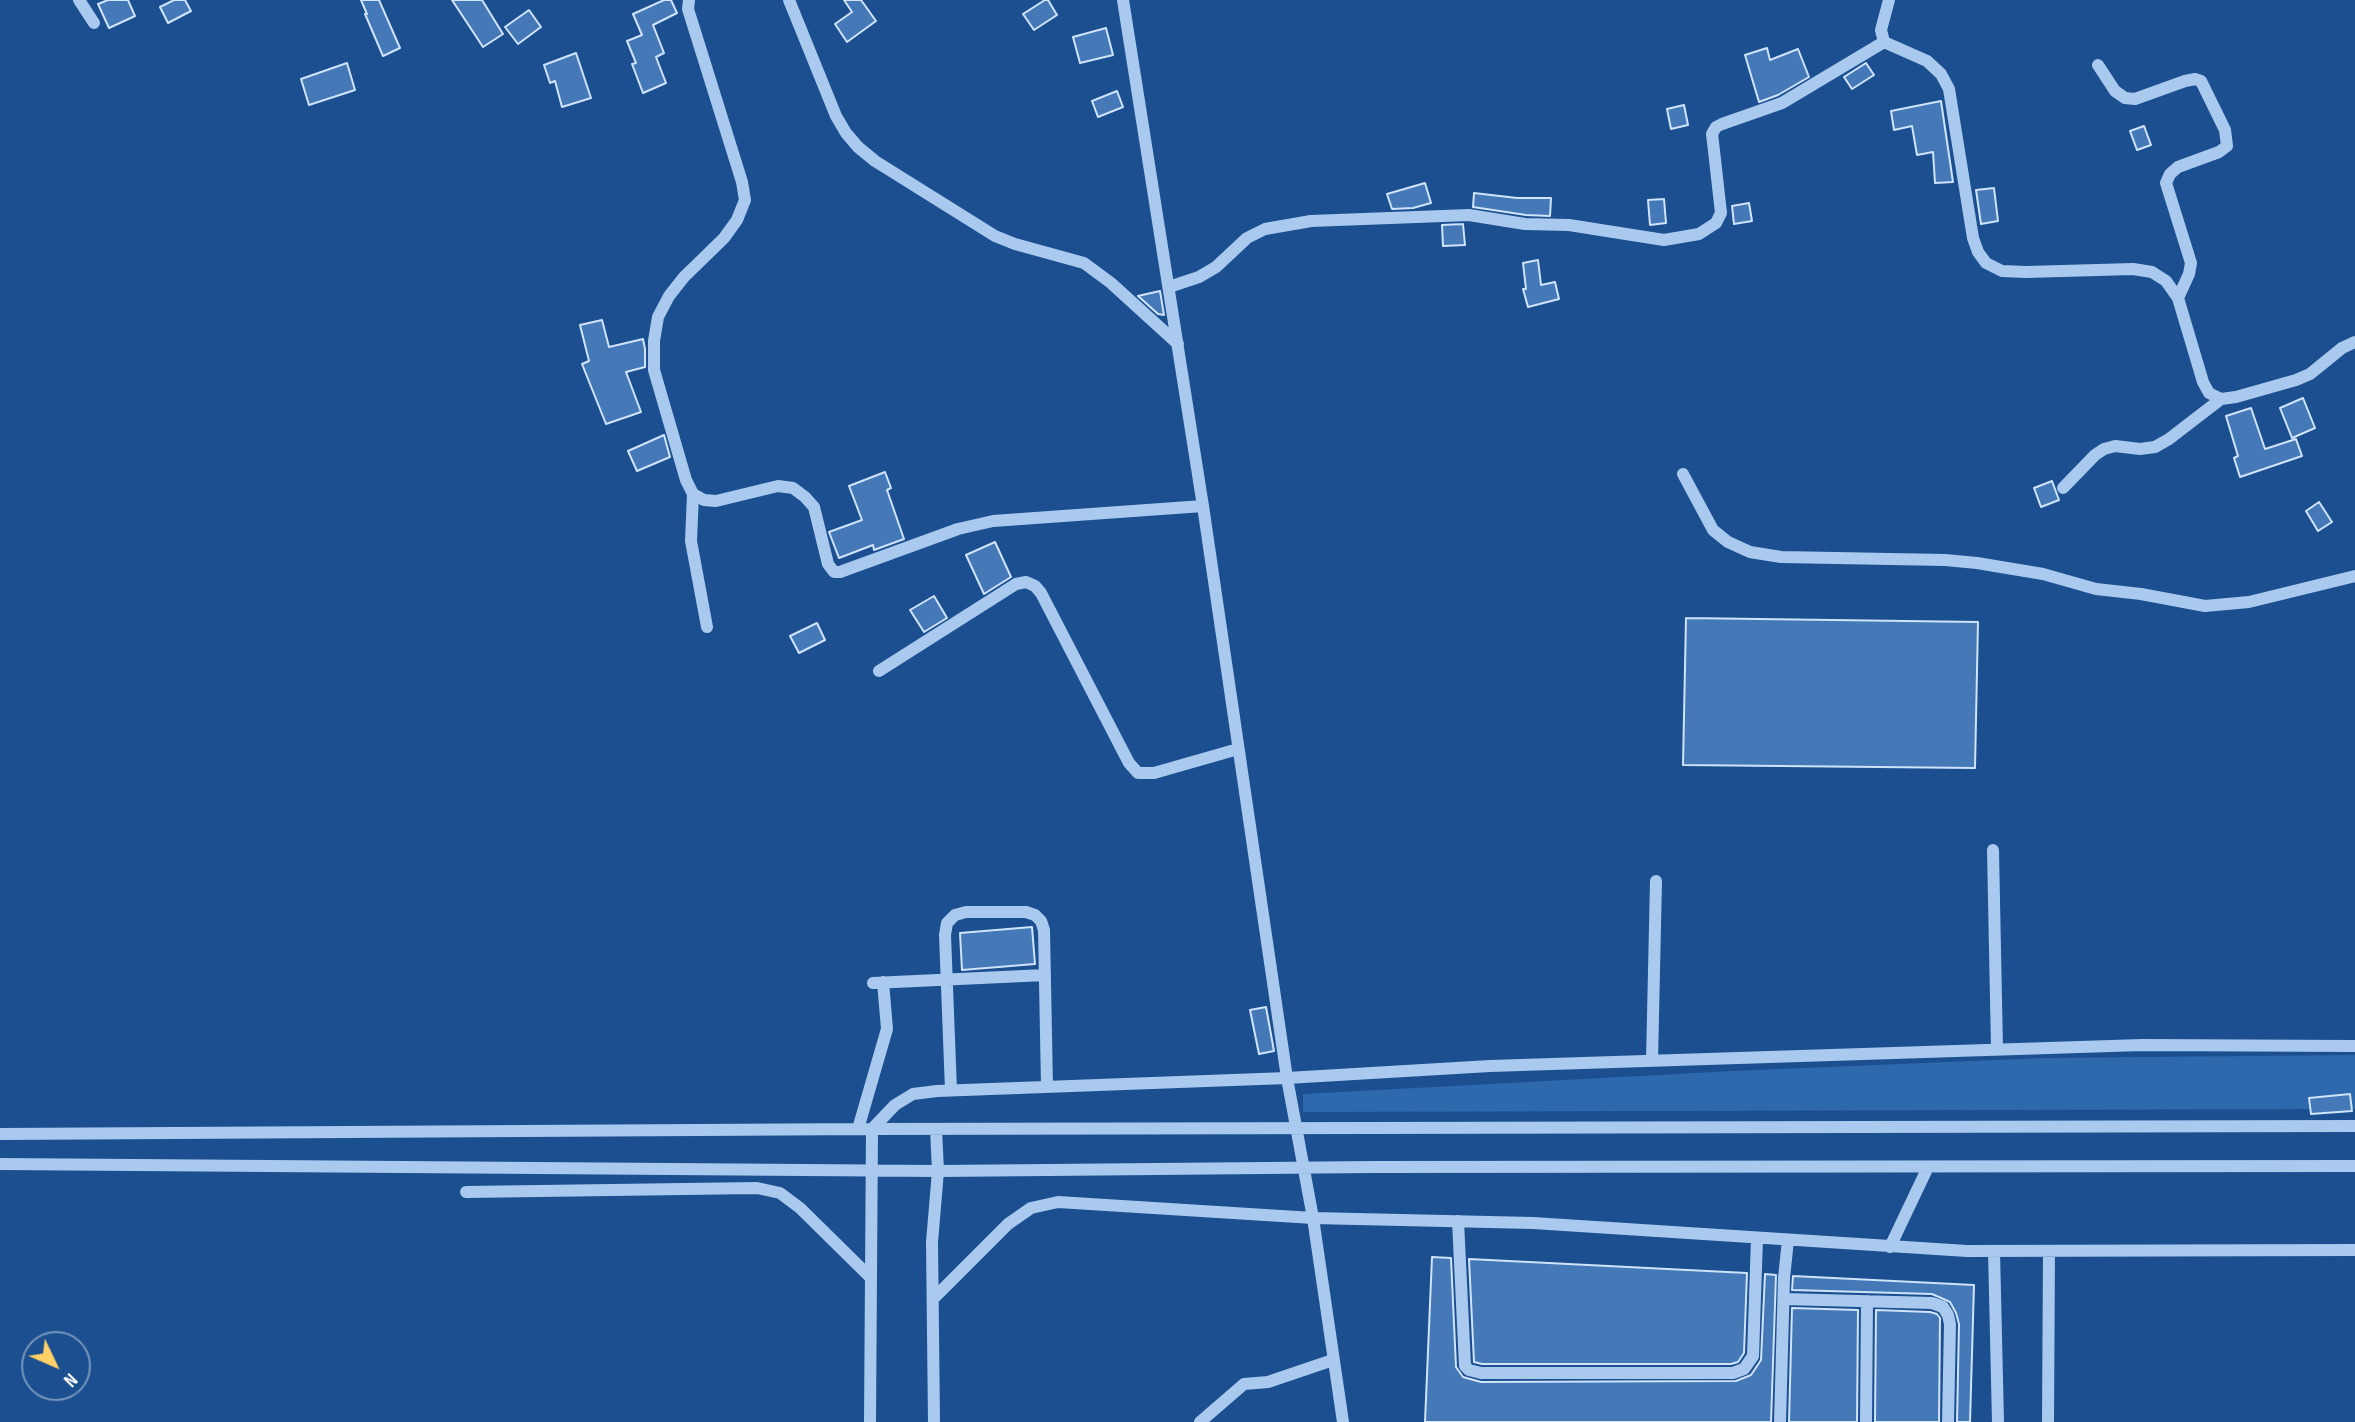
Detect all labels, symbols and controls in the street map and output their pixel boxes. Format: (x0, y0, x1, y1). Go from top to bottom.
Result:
north arrow (21, 1331, 91, 1401)
text: N (58, 1368, 82, 1391)

